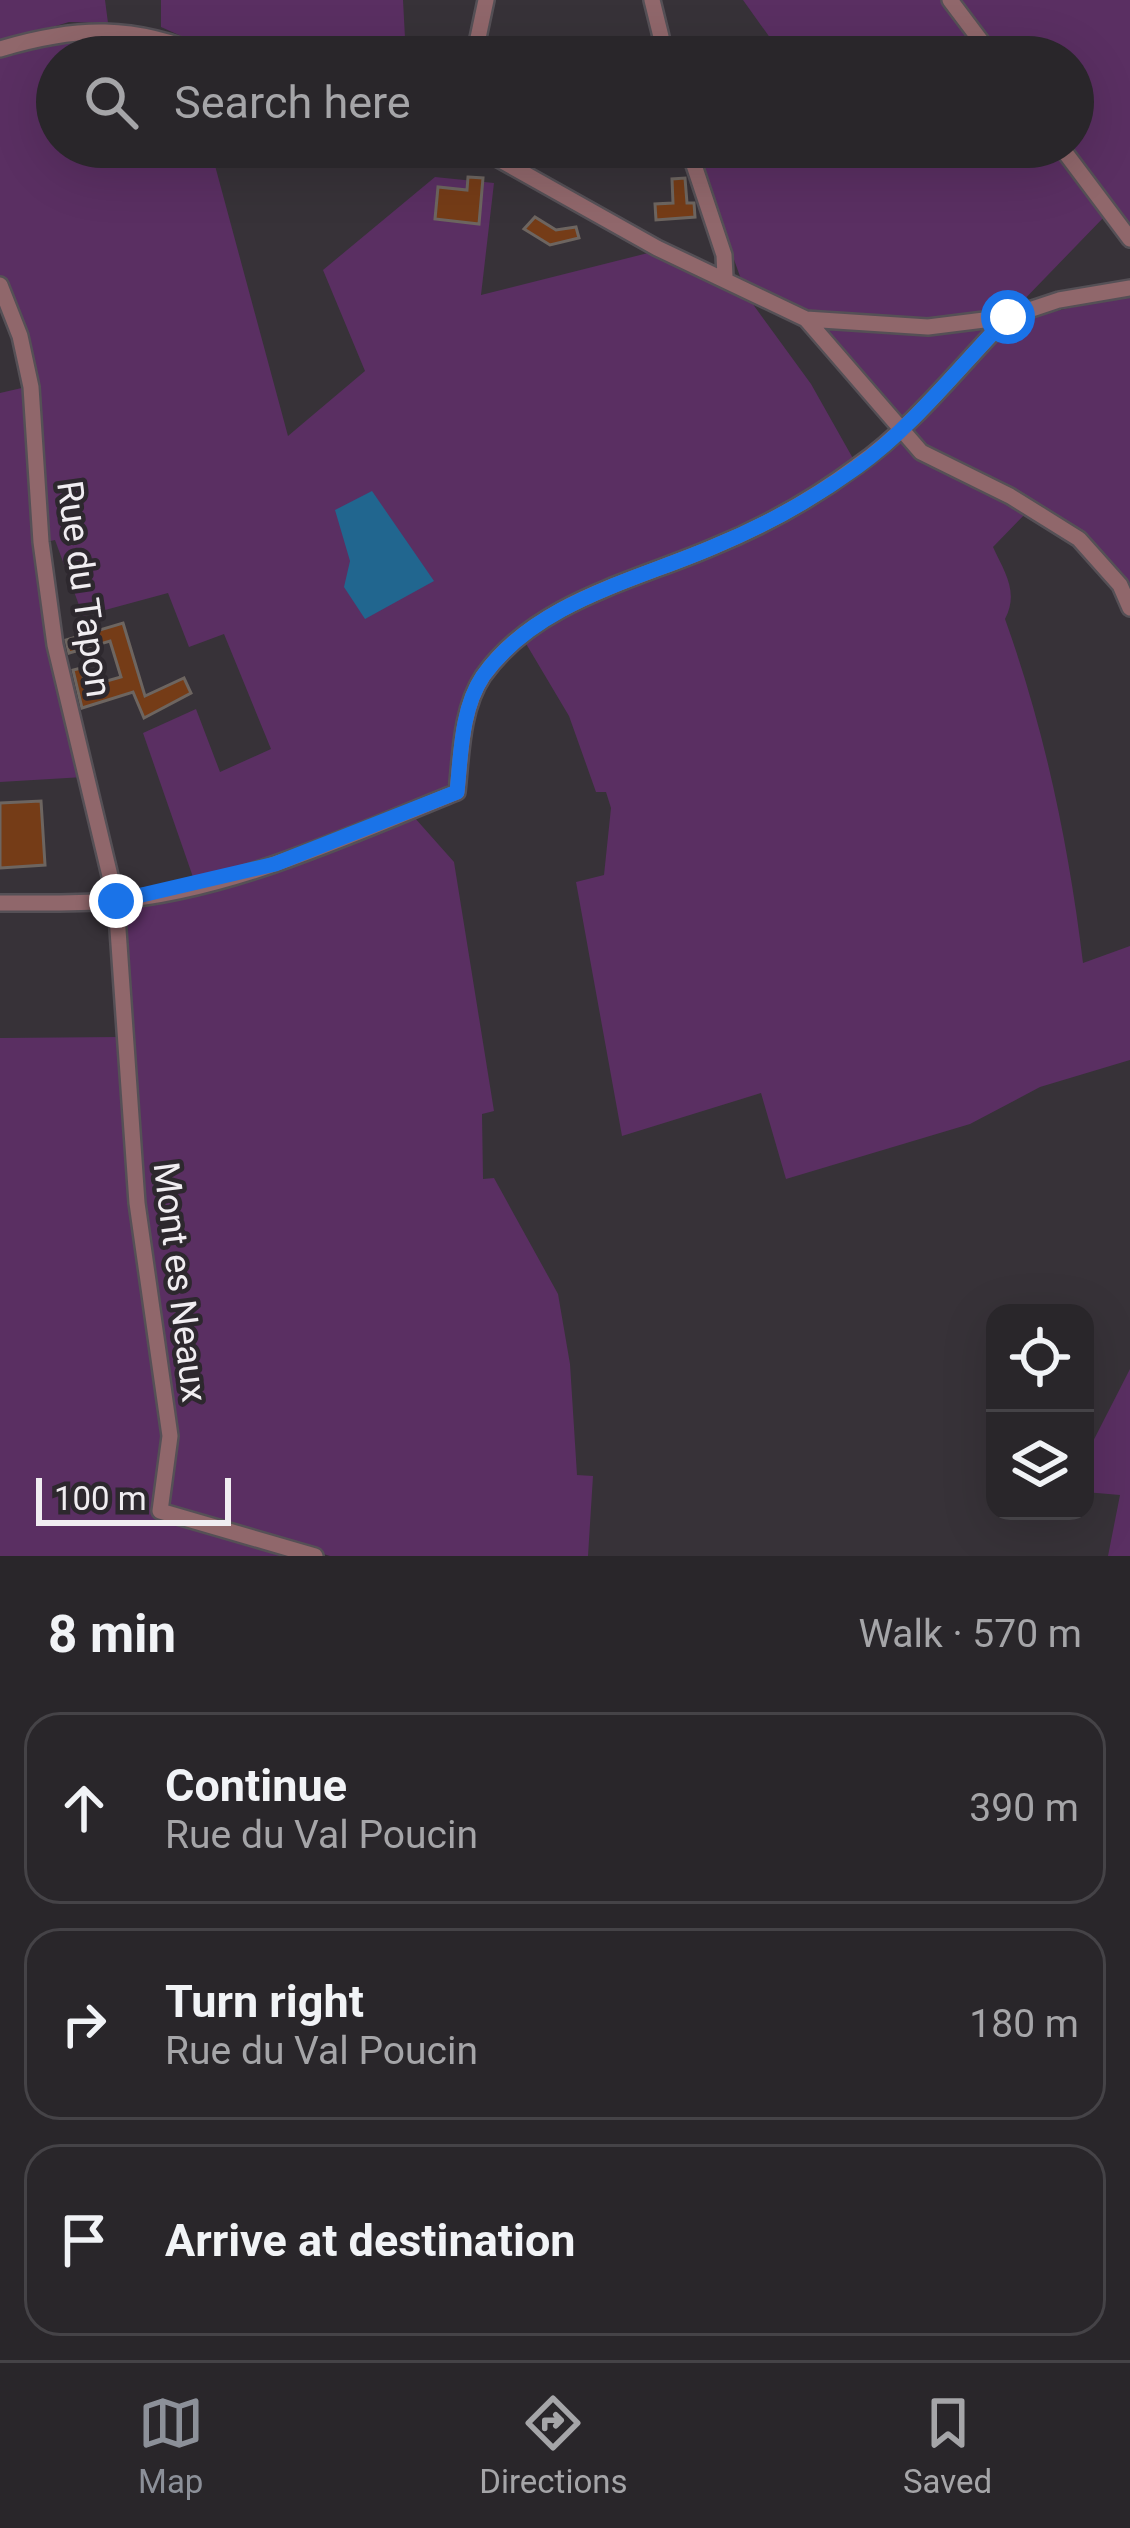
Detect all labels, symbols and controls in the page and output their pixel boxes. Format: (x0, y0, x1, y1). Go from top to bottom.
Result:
search box (36, 36, 1094, 168)
icon: search (78, 69, 144, 135)
text: Search here (174, 76, 411, 129)
route start (981, 290, 1035, 344)
street label: Rue du Tapon (48, 478, 120, 700)
route end (89, 874, 143, 928)
street label: Mont es Neaux (144, 1160, 216, 1404)
map controls (986, 1304, 1094, 1520)
button: locate (986, 1304, 1094, 1412)
button: layers (986, 1412, 1094, 1520)
scale bar (36, 1472, 231, 1525)
text: 100 m (54, 1479, 147, 1518)
text: 8 min (48, 1605, 176, 1664)
text: Walk · 570 m (858, 1611, 1082, 1657)
text: Continue (165, 1759, 347, 1812)
icon: ahead (51, 1775, 117, 1841)
text: 390 m (969, 1785, 1079, 1831)
text: Rue du Val Poucin (165, 1812, 478, 1858)
text: Turn right (165, 1975, 364, 2028)
icon: right (51, 1991, 117, 2057)
text: 180 m (969, 2001, 1079, 2047)
text: Rue du Val Poucin (165, 2028, 478, 2074)
icon: arrive (51, 2207, 117, 2273)
text: Arrive at destination (165, 2214, 576, 2267)
tab: Map (138, 2390, 204, 2501)
tab: Directions (479, 2390, 628, 2501)
tab: Saved (903, 2390, 992, 2501)

